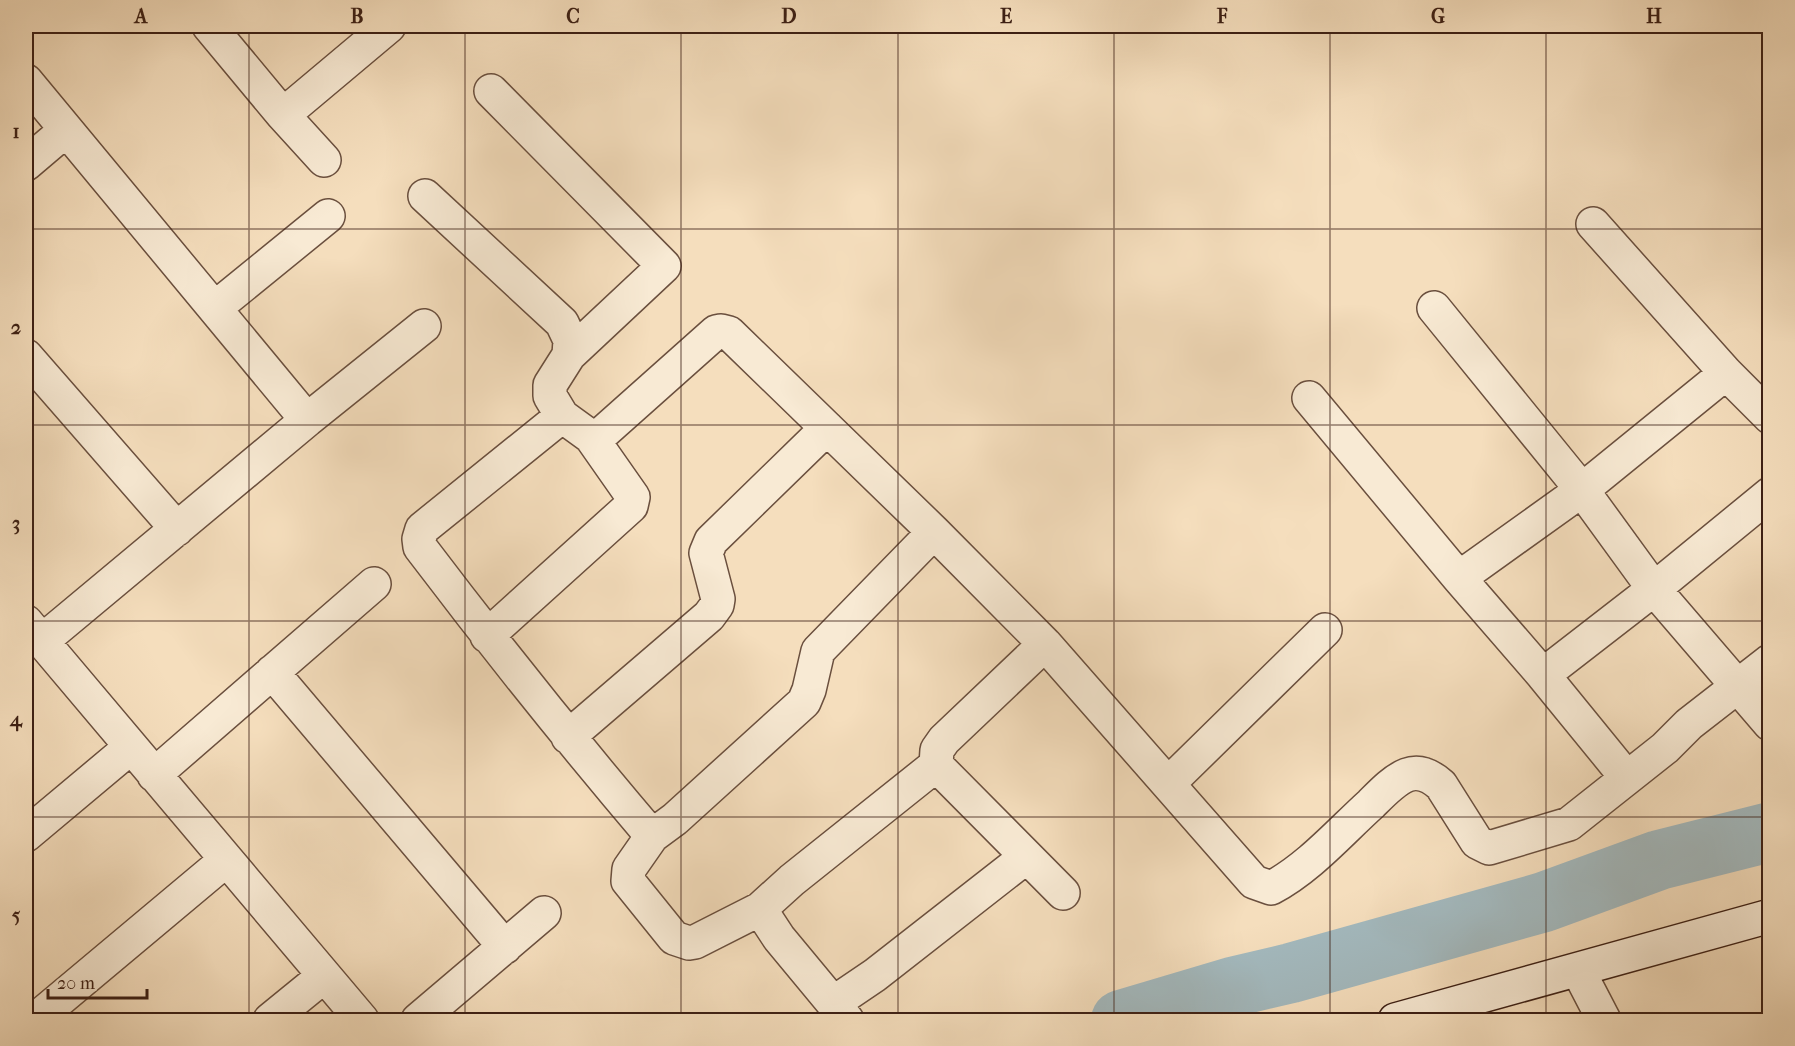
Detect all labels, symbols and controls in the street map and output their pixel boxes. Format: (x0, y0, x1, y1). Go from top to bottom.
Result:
text: A (133, 5, 149, 28)
text: B (350, 5, 364, 28)
text: C (566, 5, 580, 28)
text: D (781, 5, 797, 28)
text: E (1000, 5, 1012, 28)
text: F (1216, 5, 1228, 28)
text: G (1431, 5, 1445, 28)
text: H (1646, 5, 1662, 28)
text: 1 (12, 120, 20, 143)
text: 2 (11, 316, 21, 339)
text: 3 (12, 512, 20, 535)
text: 4 (9, 708, 23, 732)
text: 5 (12, 904, 21, 927)
scale bar (48, 962, 147, 1000)
text: 20 m (57, 973, 95, 994)

